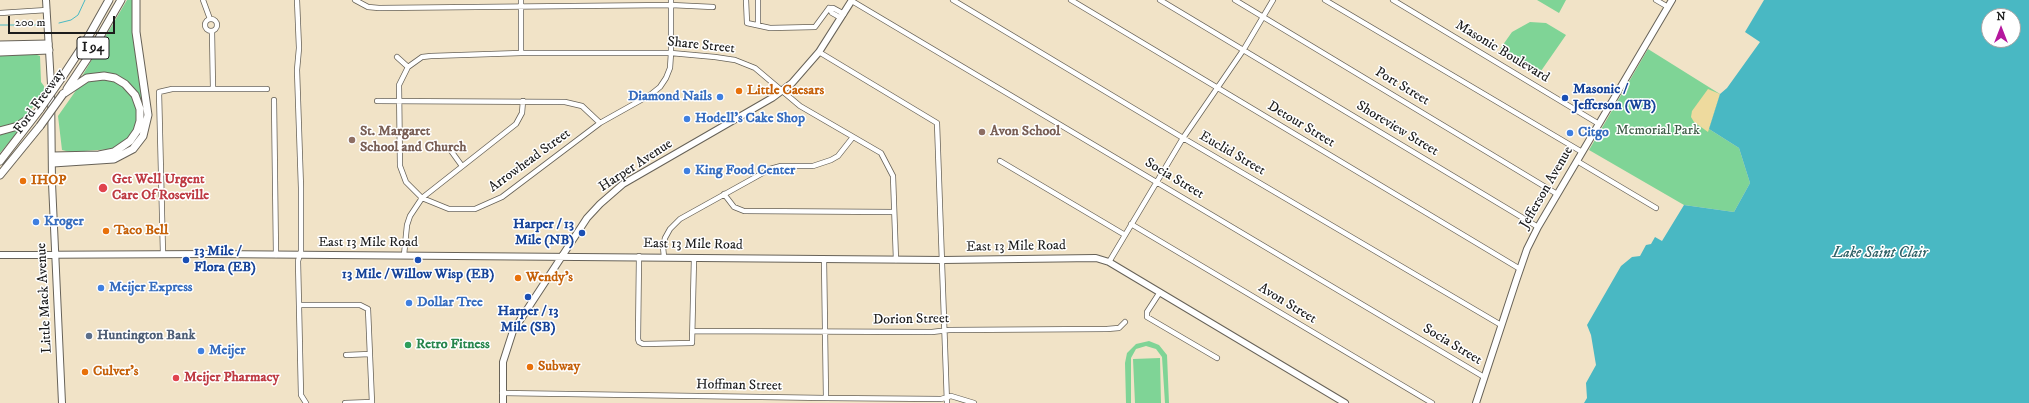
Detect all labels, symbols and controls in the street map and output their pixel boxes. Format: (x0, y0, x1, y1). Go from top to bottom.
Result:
scale bar (10, 8, 117, 34)
north arrow (1981, 8, 2021, 48)
text: N (1996, 10, 2006, 24)
text: 200 m (15, 15, 45, 30)
street label: Masonic Boulevard (1452, 17, 1552, 87)
street label: Share Street (666, 34, 736, 58)
road number: I 94 (77, 37, 109, 59)
street label: Port Street (1372, 64, 1432, 110)
street label: Ford Freeway (11, 66, 69, 138)
place label: Masonic / Jefferson (WB) (1573, 82, 1656, 114)
place label: Little Caesars (747, 83, 824, 99)
marker: Little Caesars (734, 86, 744, 96)
place label: Diamond Nails (628, 89, 712, 105)
marker: Diamond Nails (715, 92, 725, 102)
marker: Masonic / Jefferson (WB) (1560, 93, 1570, 103)
street label: Detour Street (1264, 98, 1338, 152)
street label: Shoreview Street (1353, 98, 1441, 160)
place label: Hodell's Cake Shop (695, 111, 805, 127)
marker: Hodell's Cake Shop (682, 114, 692, 124)
park label: Memorial Park (1616, 123, 1700, 139)
place label: St. Margaret School and Church (360, 124, 467, 156)
place label: Avon School (990, 124, 1060, 140)
place label: Citgo (1578, 125, 1609, 141)
street label: Arrowhead Street (486, 126, 574, 196)
marker: Avon School (977, 127, 987, 137)
street label: Euclid Street (1196, 128, 1268, 180)
marker: Citgo (1565, 128, 1575, 138)
marker: St. Margaret School and Church (347, 135, 357, 145)
street label: Harper Avenue (596, 136, 676, 196)
street label: Jefferson Avenue (1517, 144, 1577, 232)
street label: Socia Street (1141, 155, 1207, 203)
place label: King Food Center (695, 163, 795, 179)
marker: King Food Center (682, 166, 692, 176)
place label: Get Well Urgent Care Of Roseville (112, 172, 209, 204)
place label: IHOP (31, 173, 66, 189)
marker: IHOP (18, 176, 28, 186)
marker: Get Well Urgent Care Of Roseville (97, 182, 109, 194)
place label: Kroger (44, 214, 84, 230)
marker: Kroger (31, 217, 41, 227)
place label: Harper / 13 Mile (NB) (513, 217, 574, 250)
place label: Taco Bell (114, 223, 168, 239)
marker: Taco Bell (101, 226, 111, 236)
marker: Harper / 13 Mile (NB) (577, 228, 587, 238)
street label: East 13 Mile Road (318, 235, 418, 251)
street label: East 13 Mile Road (643, 236, 743, 254)
street label: East 13 Mile Road (966, 238, 1066, 256)
street label: Little Mack Avenue (34, 242, 56, 354)
place label: 13 Mile / Flora (EB) (194, 244, 256, 276)
water label: Lake Saint Clair (1832, 245, 1928, 263)
marker: 13 Mile / Flora (EB) (181, 255, 191, 265)
marker: 13 Mile / Willow Wisp (EB) (413, 255, 423, 265)
place label: 13 Mile / Willow Wisp (EB) (342, 267, 494, 283)
place label: Wendy's (526, 270, 573, 286)
marker: Wendy's (513, 273, 523, 283)
place label: Meijer Express (109, 280, 193, 296)
street label: Avon Street (1255, 280, 1319, 328)
marker: Meijer Express (96, 283, 106, 293)
marker: Harper / 13 Mile (SB) (523, 292, 533, 302)
place label: Dollar Tree (417, 295, 483, 311)
marker: Dollar Tree (404, 298, 414, 308)
place label: Harper / 13 Mile (SB) (497, 304, 559, 336)
street label: Dorion Street (873, 311, 949, 329)
street label: Socia Street (1419, 321, 1485, 369)
place label: Huntington Bank (97, 328, 195, 344)
marker: Huntington Bank (84, 331, 94, 341)
place label: Retro Fitness (416, 337, 490, 353)
marker: Retro Fitness (403, 340, 413, 350)
place label: Meijer (209, 343, 245, 359)
marker: Meijer (196, 346, 206, 356)
place label: Subway (538, 359, 580, 375)
marker: Subway (525, 362, 535, 372)
place label: Culver's (93, 364, 138, 380)
marker: Culver's (80, 367, 90, 377)
place label: Meijer Pharmacy (184, 370, 279, 386)
marker: Meijer Pharmacy (171, 373, 181, 383)
street label: Hoffman Street (696, 377, 782, 395)

